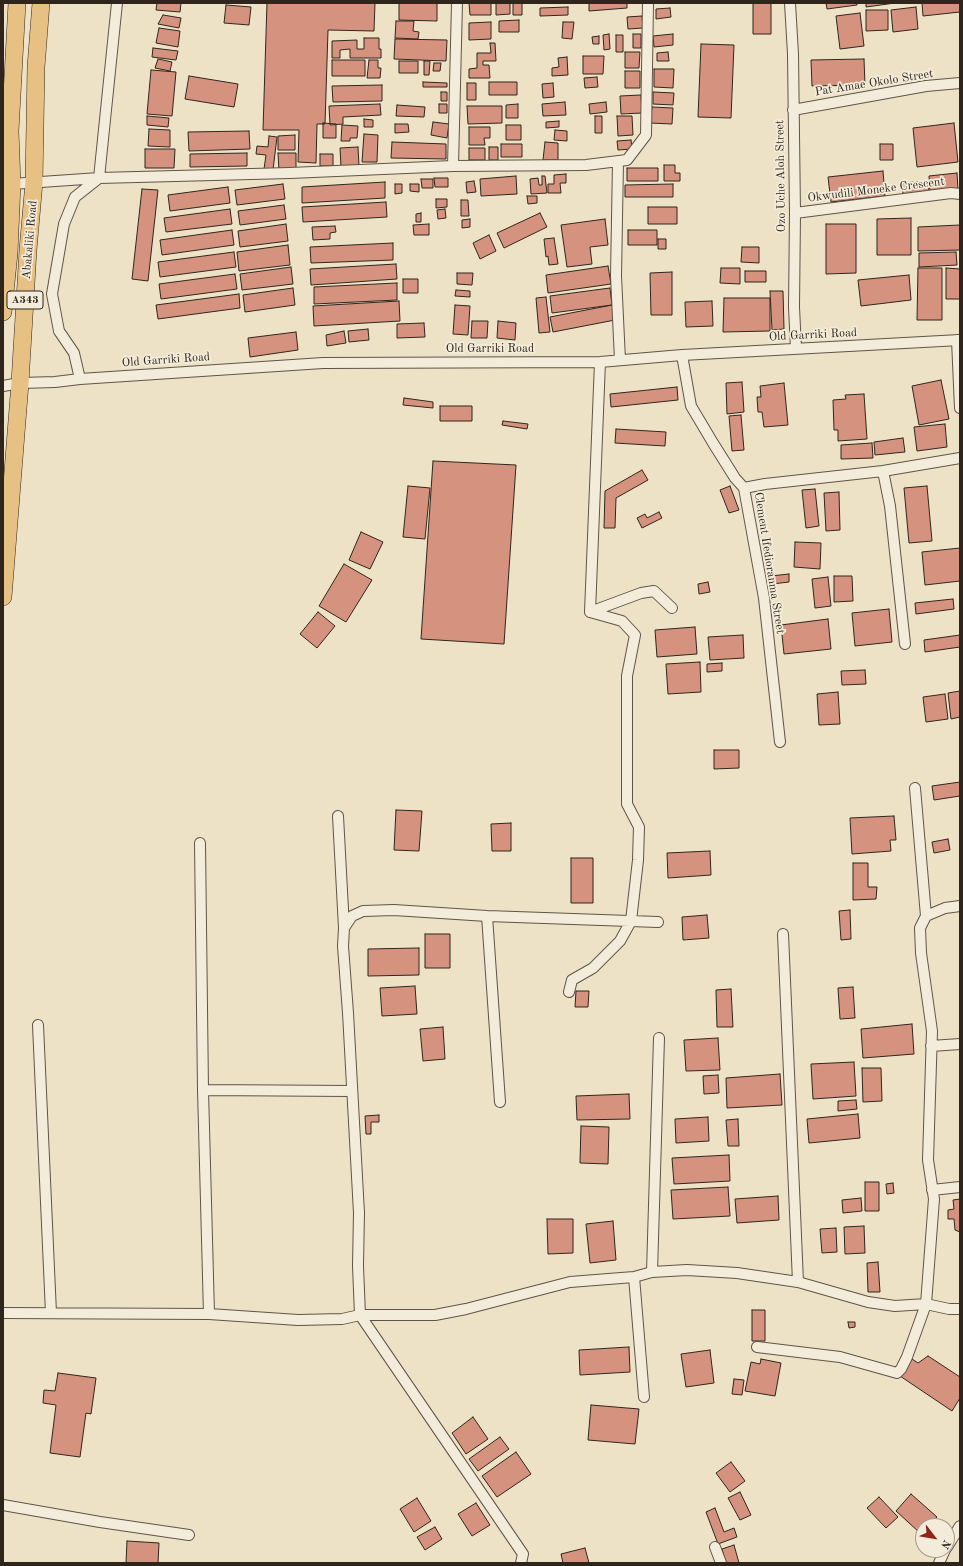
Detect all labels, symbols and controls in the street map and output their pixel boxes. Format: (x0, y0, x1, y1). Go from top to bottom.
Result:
street label: Pat Amae Okolo Street (814, 67, 934, 99)
street label: Ozo Uche Aloh Street (773, 120, 789, 232)
street label: Okwudili Moneke Crescent (807, 174, 945, 206)
street label: Abakaliki Road (19, 200, 41, 280)
road number: A343 (7, 291, 43, 309)
street label: Old Garriki Road (768, 325, 858, 345)
street label: Old Garriki Road (446, 342, 534, 356)
street label: Old Garriki Road (121, 350, 211, 370)
street label: Clement Ifedioranma Street (751, 491, 787, 635)
north arrow (915, 1518, 955, 1558)
text: N (938, 1537, 952, 1550)

